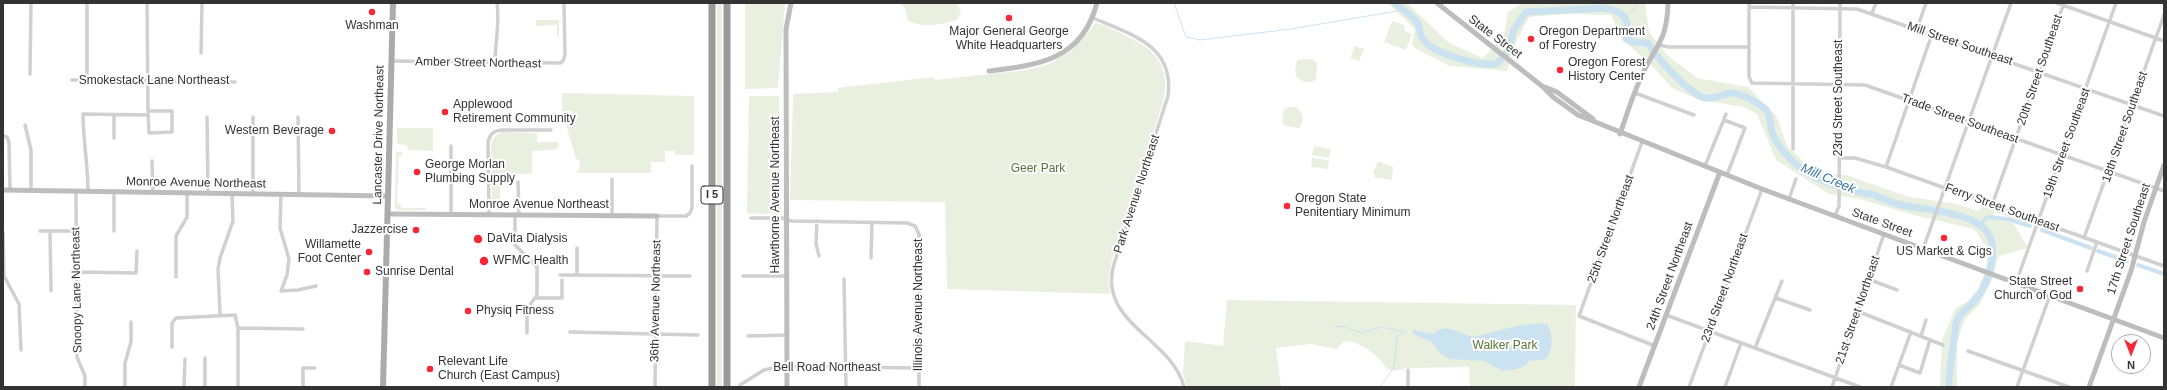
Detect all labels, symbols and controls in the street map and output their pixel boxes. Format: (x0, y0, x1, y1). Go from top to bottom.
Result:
marker: Washman (367, 7, 377, 17)
street label: State Street (1465, 12, 1525, 62)
marker: Major General George White Headquarters (1004, 13, 1014, 23)
street label: 20th Street Southeast (2014, 13, 2066, 127)
place label: Washman (345, 19, 399, 33)
street label: Mill Street Southeast (1905, 19, 2015, 69)
place label: Major General George White Headquarters (949, 25, 1069, 53)
place label: Oregon Department of Forestry (1539, 25, 1645, 53)
marker: Oregon Department of Forestry (1526, 34, 1536, 44)
street label: 23rd Street Southeast (1832, 40, 1846, 156)
street label: Amber Street Northeast (415, 55, 541, 71)
place label: Oregon Forest History Center (1568, 56, 1645, 84)
street label: Lancaster Drive Northeast (371, 65, 387, 205)
marker: Oregon Forest History Center (1555, 65, 1565, 75)
street label: 18th Street Southeast (2099, 70, 2151, 184)
street label: Smokestack Lane Northeast (79, 74, 229, 88)
street label: 19th Street Southeast (2040, 86, 2094, 200)
street label: Trade Street Southeast (1899, 91, 2021, 147)
place label: Applewood Retirement Community (453, 98, 576, 126)
marker: Applewood Retirement Community (440, 107, 450, 117)
street label: Hawthorne Avenue Northeast (769, 116, 783, 274)
place label: Western Beverage (225, 124, 324, 138)
marker: Western Beverage (327, 126, 337, 136)
street label: Park Avenue Northeast (1111, 133, 1163, 255)
place label: George Morlan Plumbing Supply (425, 158, 515, 186)
water label: Mill Creek (1798, 161, 1858, 197)
park label: Geer Park (1011, 162, 1065, 176)
marker: George Morlan Plumbing Supply (412, 167, 422, 177)
street label: 25th Street Northeast (1585, 173, 1637, 285)
street label: Monroe Avenue Northeast (126, 175, 266, 191)
street label: Ferry Street Southeast (1943, 181, 2061, 235)
street label: 17th Street Southeast (2104, 182, 2154, 296)
road number: I 5 (701, 186, 723, 204)
place label: Oregon State Penitentiary Minimum (1295, 192, 1410, 220)
street label: Monroe Avenue Northeast (469, 198, 609, 212)
marker: Oregon State Penitentiary Minimum (1282, 201, 1292, 211)
street label: State Street (1850, 205, 1914, 241)
street label: 24th Street Northeast (1644, 220, 1696, 332)
place label: Jazzercise (351, 223, 408, 237)
marker: Jazzercise (411, 225, 421, 235)
street label: Snoopy Lane Northeast (69, 227, 85, 353)
place label: DaVita Dialysis (487, 232, 567, 246)
street label: 23rd Street Northeast (1699, 232, 1751, 344)
marker: DaVita Dialysis (472, 233, 484, 245)
marker: US Market & Cigs (1939, 233, 1949, 243)
place label: Willamette Foot Center (298, 238, 361, 266)
street label: Illinois Avenue Northeast (912, 239, 926, 371)
street label: 36th Avenue Northeast (648, 240, 664, 362)
place label: US Market & Cigs (1896, 245, 1992, 259)
marker: Willamette Foot Center (364, 247, 374, 257)
place label: WFMC Health (493, 254, 568, 268)
street label: 21st Street Northeast (1833, 254, 1883, 366)
marker: WFMC Health (478, 255, 490, 267)
place label: Sunrise Dental (375, 265, 454, 279)
marker: Sunrise Dental (362, 267, 372, 277)
place label: State Street Church of God (1994, 275, 2072, 303)
marker: State Street Church of God (2075, 284, 2085, 294)
place label: Physiq Fitness (476, 304, 554, 318)
marker: Physiq Fitness (463, 306, 473, 316)
north arrow (2111, 334, 2151, 374)
park label: Walker Park (1473, 339, 1537, 353)
place label: Relevant Life Church (East Campus) (438, 355, 560, 383)
text: N (2127, 359, 2135, 371)
street label: Bell Road Northeast (773, 361, 881, 375)
marker: Relevant Life Church (East Campus) (425, 364, 435, 374)

